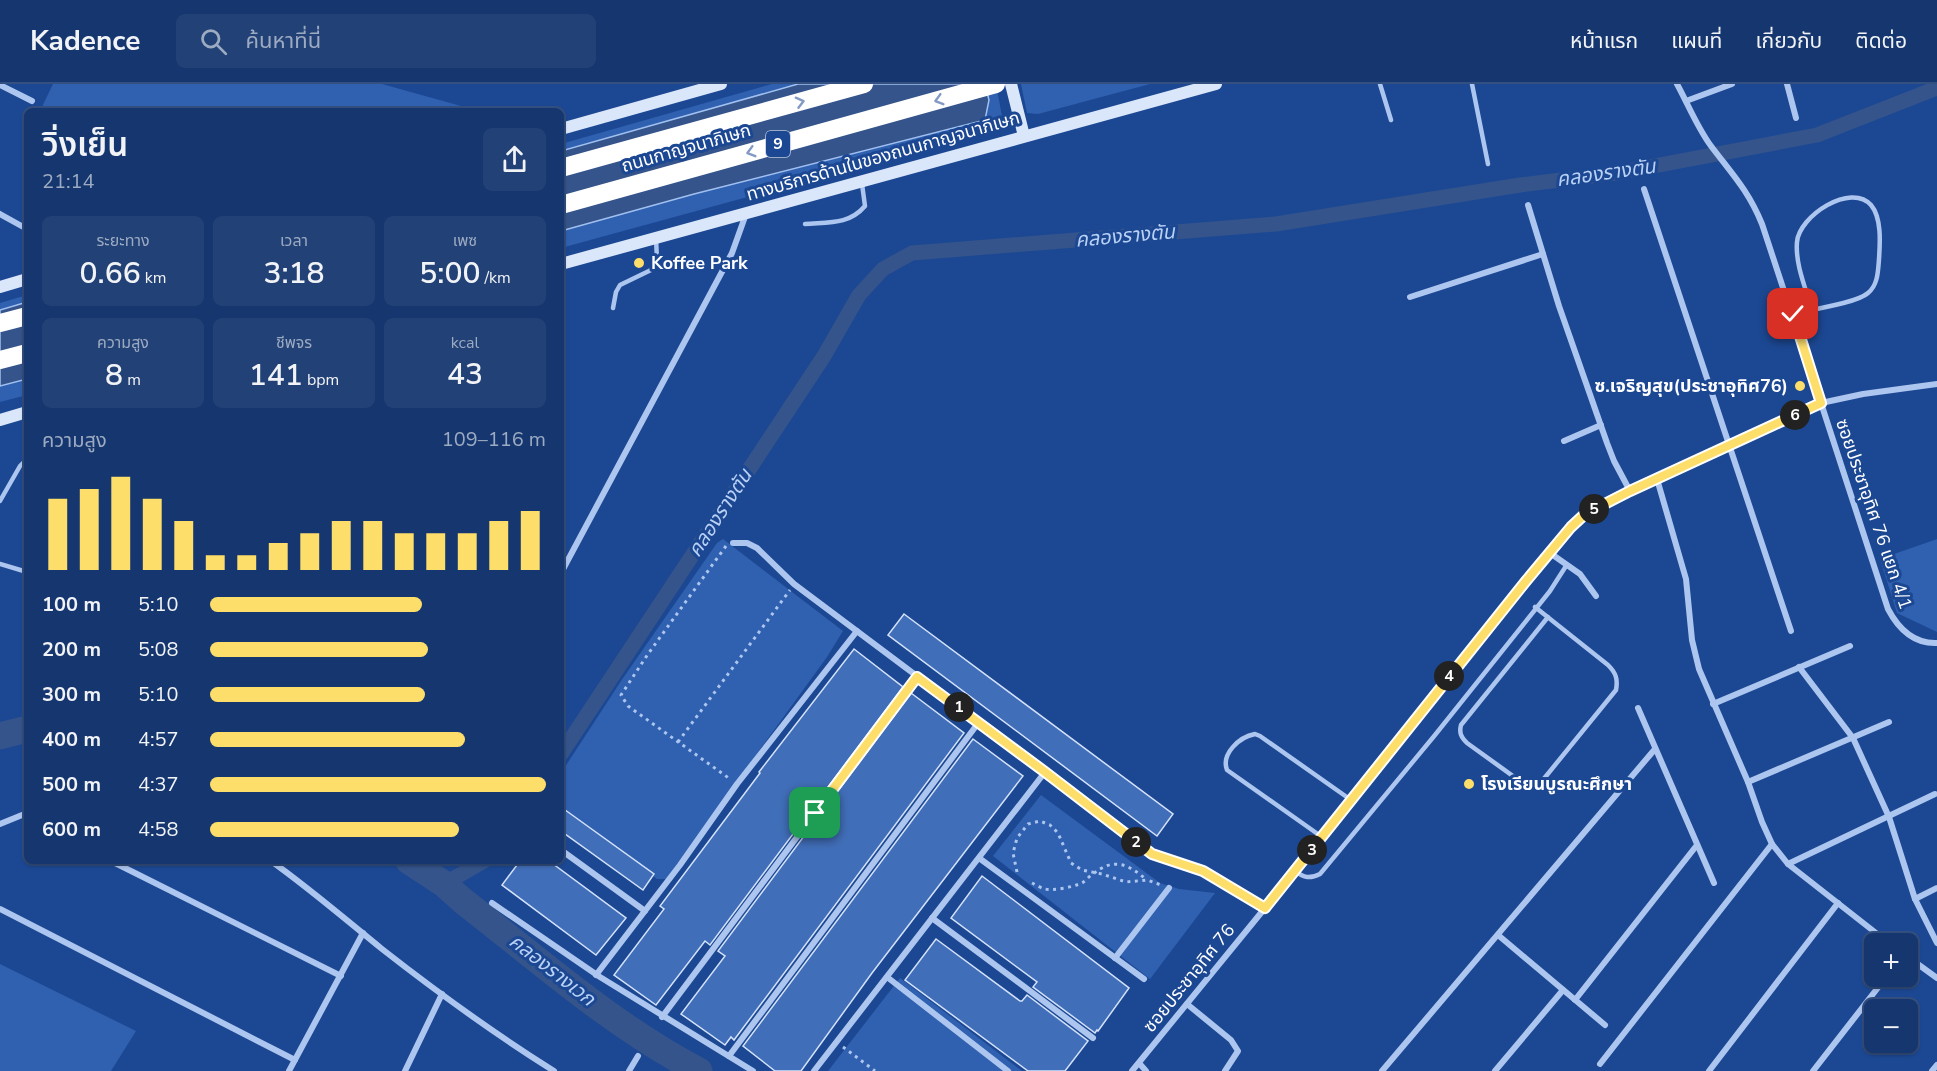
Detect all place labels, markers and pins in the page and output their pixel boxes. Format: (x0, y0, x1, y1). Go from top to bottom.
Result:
place label: Koffee Park (651, 251, 748, 275)
marker: Koffee Park (632, 256, 646, 270)
pin (1767, 288, 1818, 339)
place label: ซ.เจริญสุข(ประชาอุทิศ76) (1595, 374, 1788, 398)
marker: ซ.เจริญสุข(ประชาอุทิศ76) (1793, 379, 1807, 393)
pin: 6 (1780, 400, 1810, 430)
pin: 5 (1579, 494, 1609, 524)
pin: 4 (1434, 661, 1464, 691)
pin: 1 (944, 692, 974, 722)
place label: โรงเรียนบูรณะศึกษา (1481, 772, 1632, 796)
marker: โรงเรียนบูรณะศึกษา (1462, 777, 1476, 791)
pin (789, 787, 840, 838)
pin: 2 (1121, 827, 1151, 857)
pin: 3 (1297, 835, 1327, 865)

